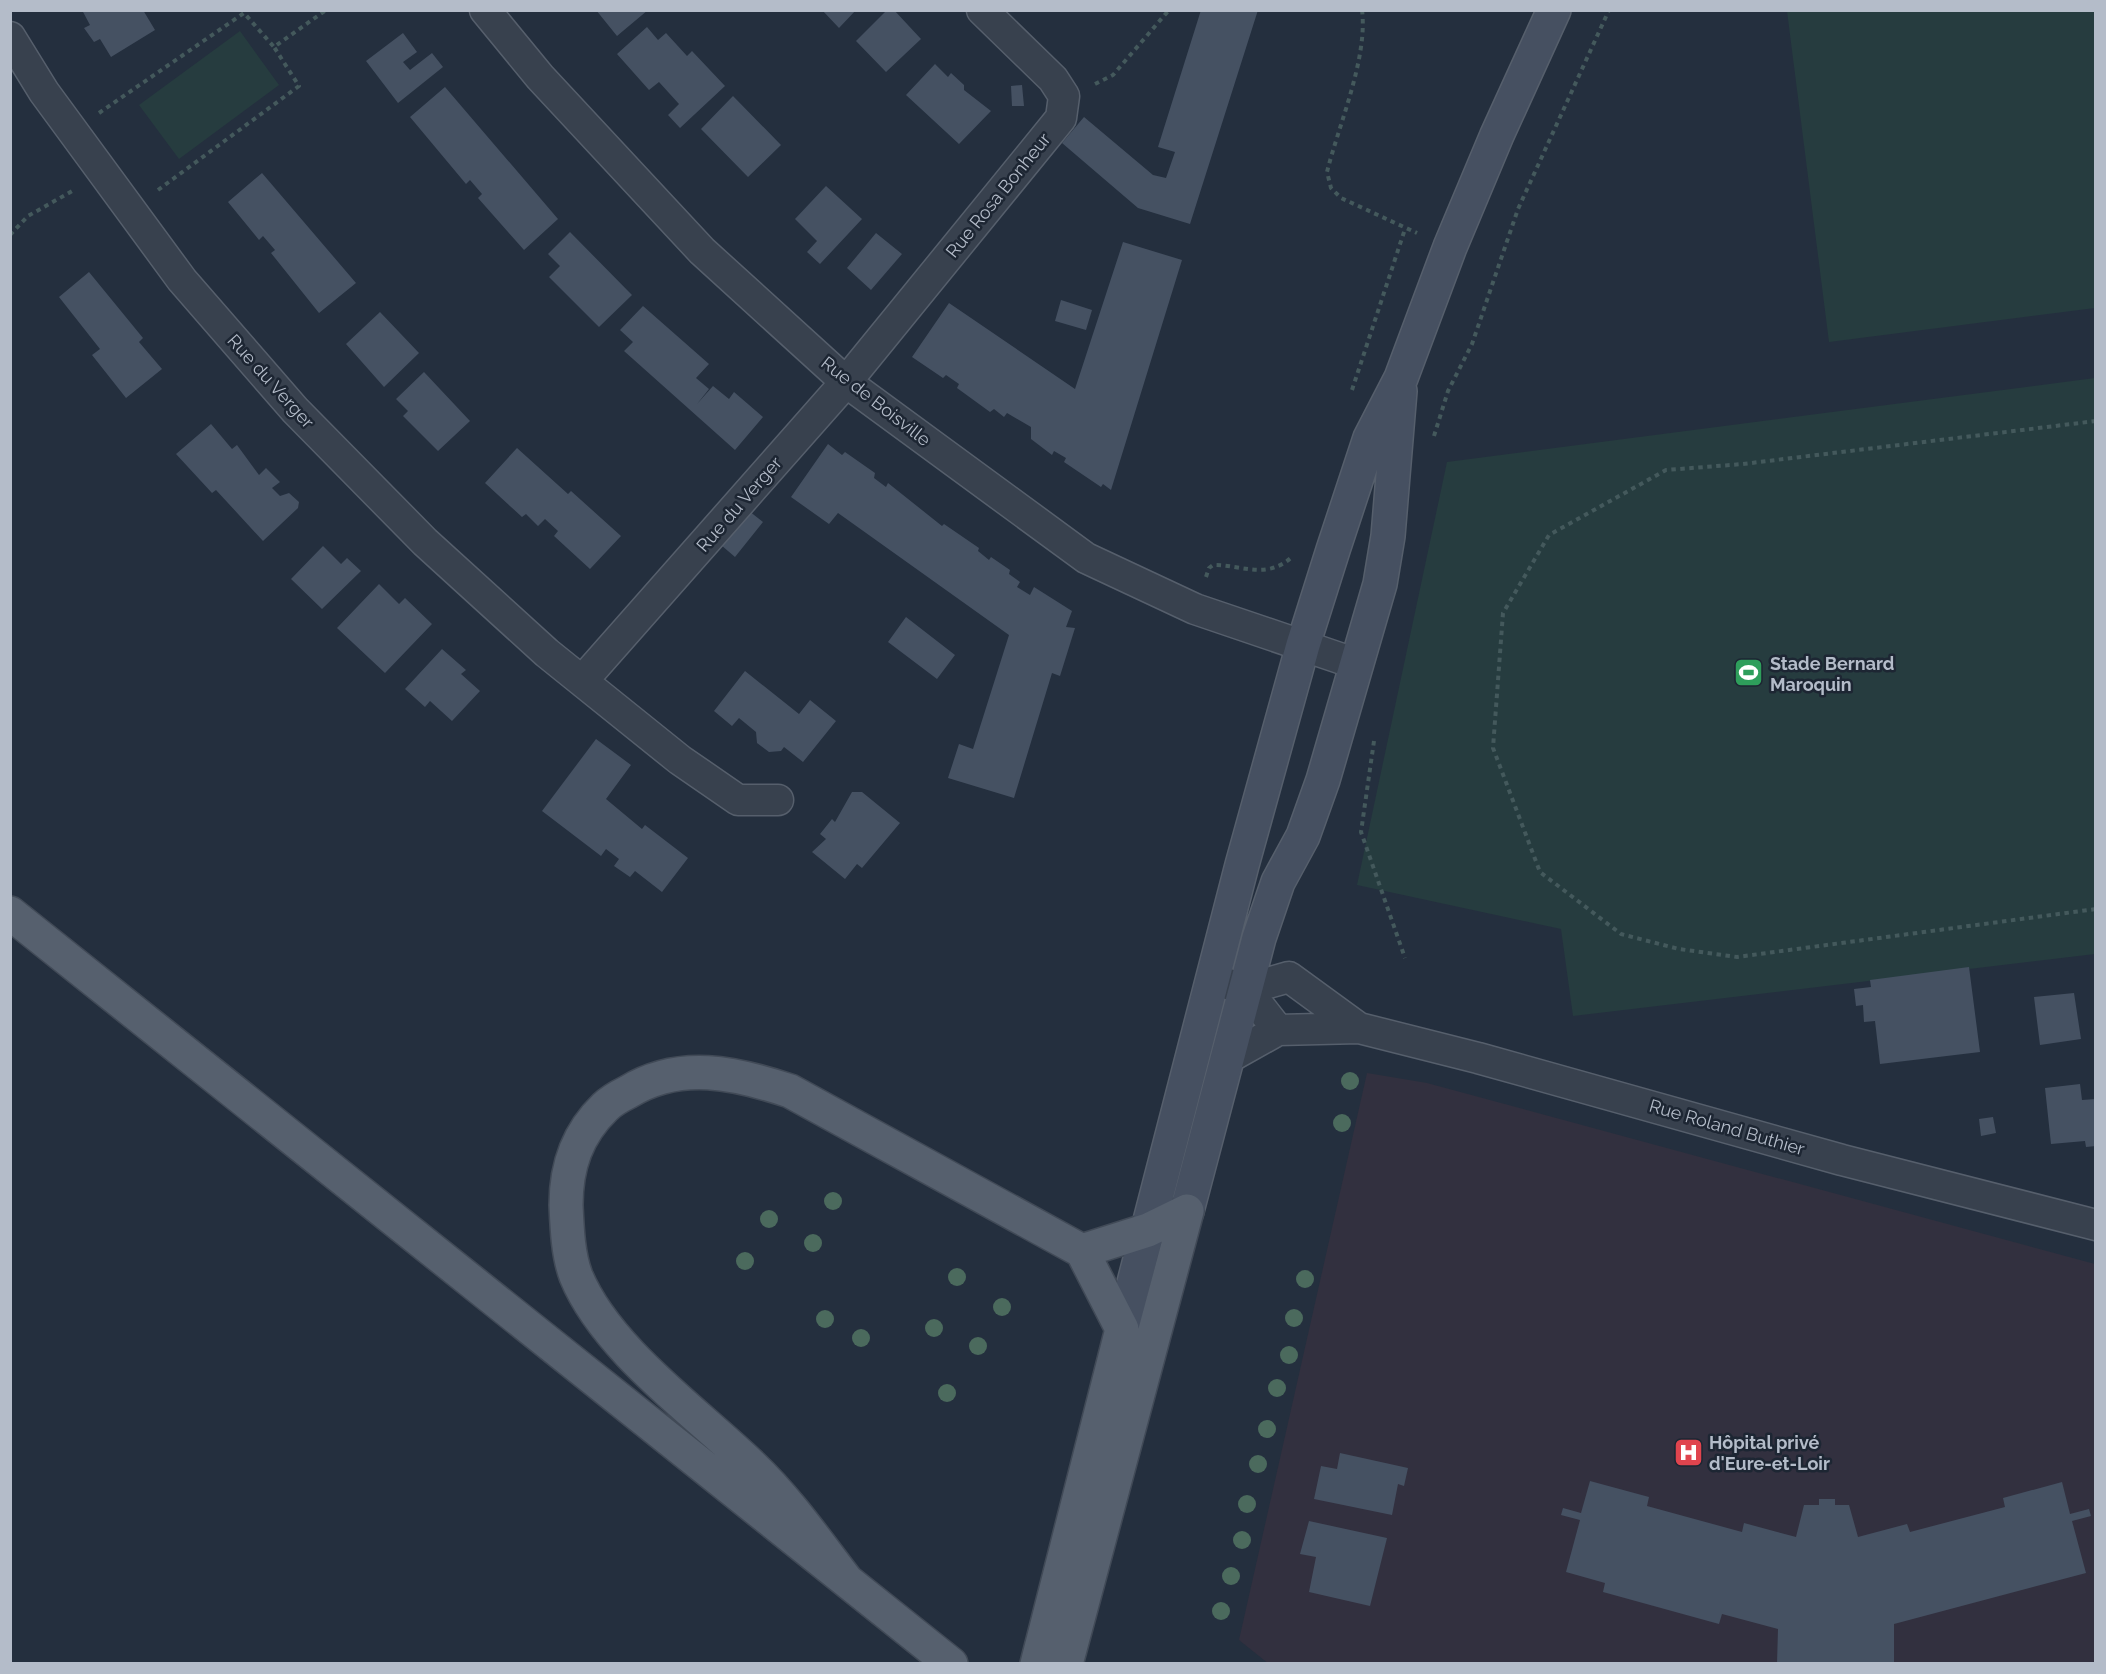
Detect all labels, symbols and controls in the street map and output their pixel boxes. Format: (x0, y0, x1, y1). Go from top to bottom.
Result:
street label: Rue Rosa Bonheur (941, 128, 1055, 261)
street label: Rue du Verger (223, 330, 319, 433)
street label: Rue de Boisville (817, 352, 935, 450)
street label: Rue du Verger (692, 452, 786, 556)
place label: Stade Bernard Maroquin (1770, 653, 1894, 695)
sports icon: Stade Bernard Maroquin (1733, 657, 1765, 689)
street label: Rue Roland Buthier (1647, 1095, 1808, 1159)
place label: Hôpital privé d'Eure-et-Loir (1709, 1432, 1830, 1474)
hospital icon: Hôpital privé d'Eure-et-Loir (1672, 1436, 1704, 1468)

